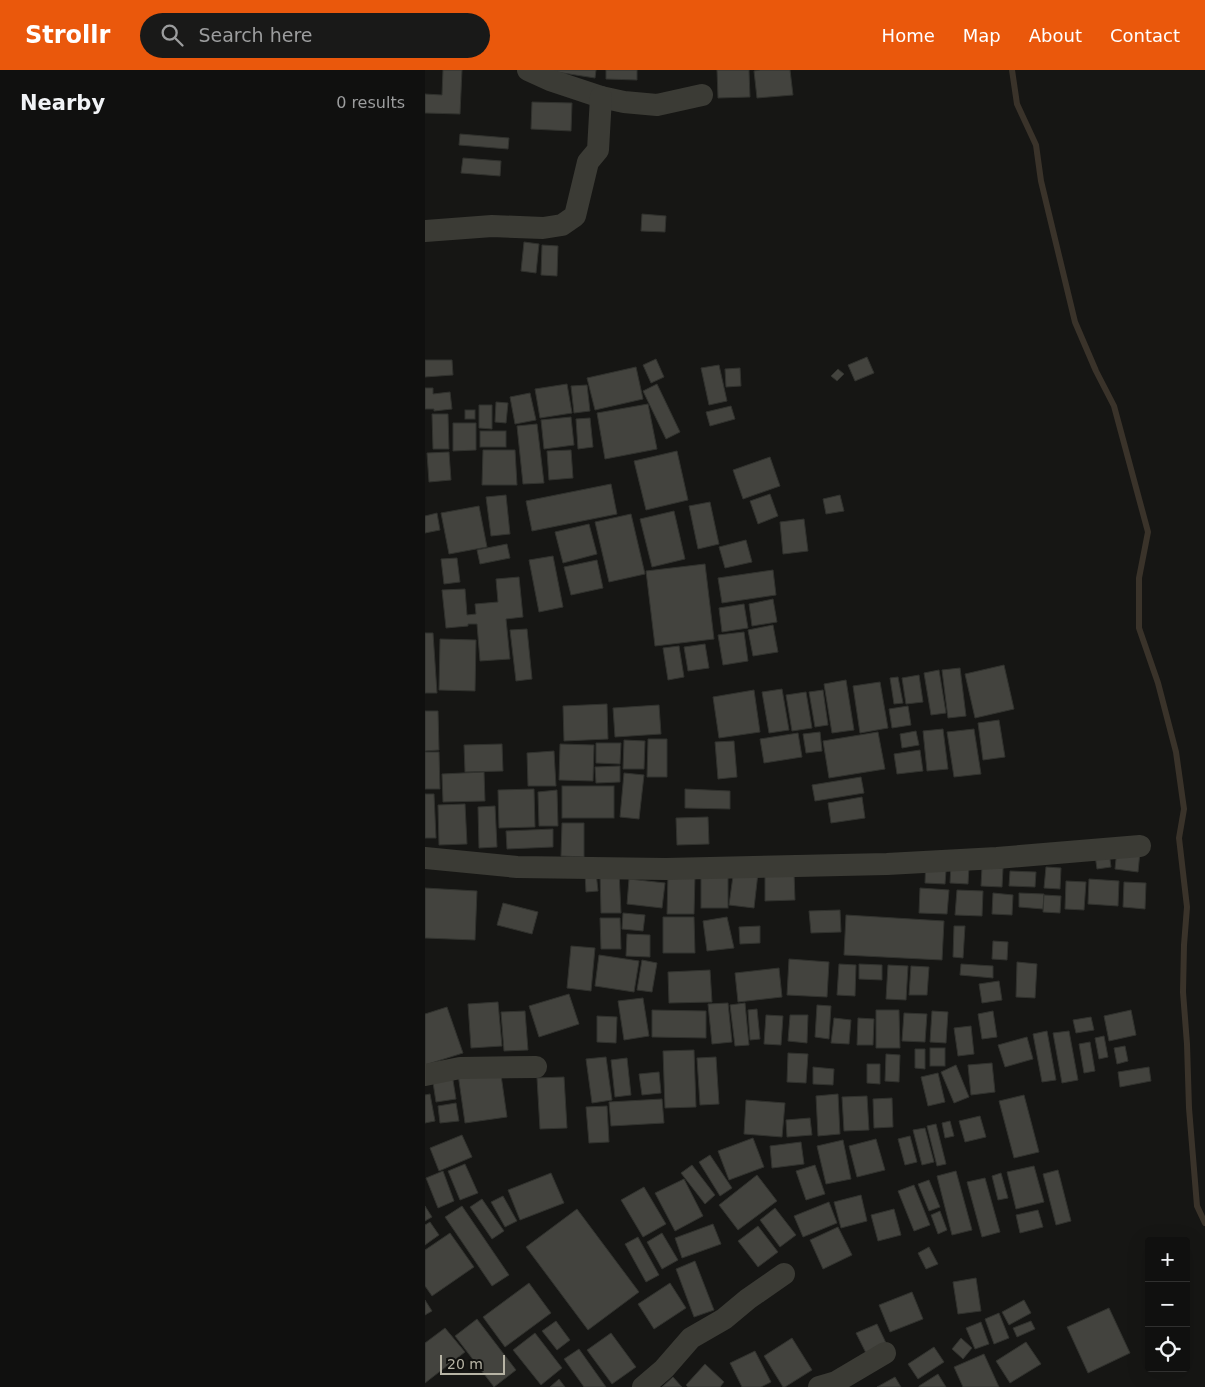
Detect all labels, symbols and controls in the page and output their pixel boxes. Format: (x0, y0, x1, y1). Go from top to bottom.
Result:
search box (140, 13, 490, 58)
text: Strollr (25, 21, 110, 49)
icon: search (158, 21, 186, 49)
text: Search here (198, 24, 313, 46)
text: Home (882, 25, 935, 46)
text: Map (963, 25, 1001, 46)
text: About (1029, 25, 1082, 46)
text: Contact (1110, 25, 1180, 46)
text: Nearby (20, 91, 105, 115)
text: 0 results (336, 93, 405, 112)
map controls (1145, 1237, 1190, 1372)
button: + (1145, 1237, 1190, 1282)
button: − (1145, 1282, 1190, 1327)
button: locate (1145, 1327, 1190, 1372)
scale bar (440, 1352, 505, 1375)
text: 20 m (447, 1356, 483, 1372)

